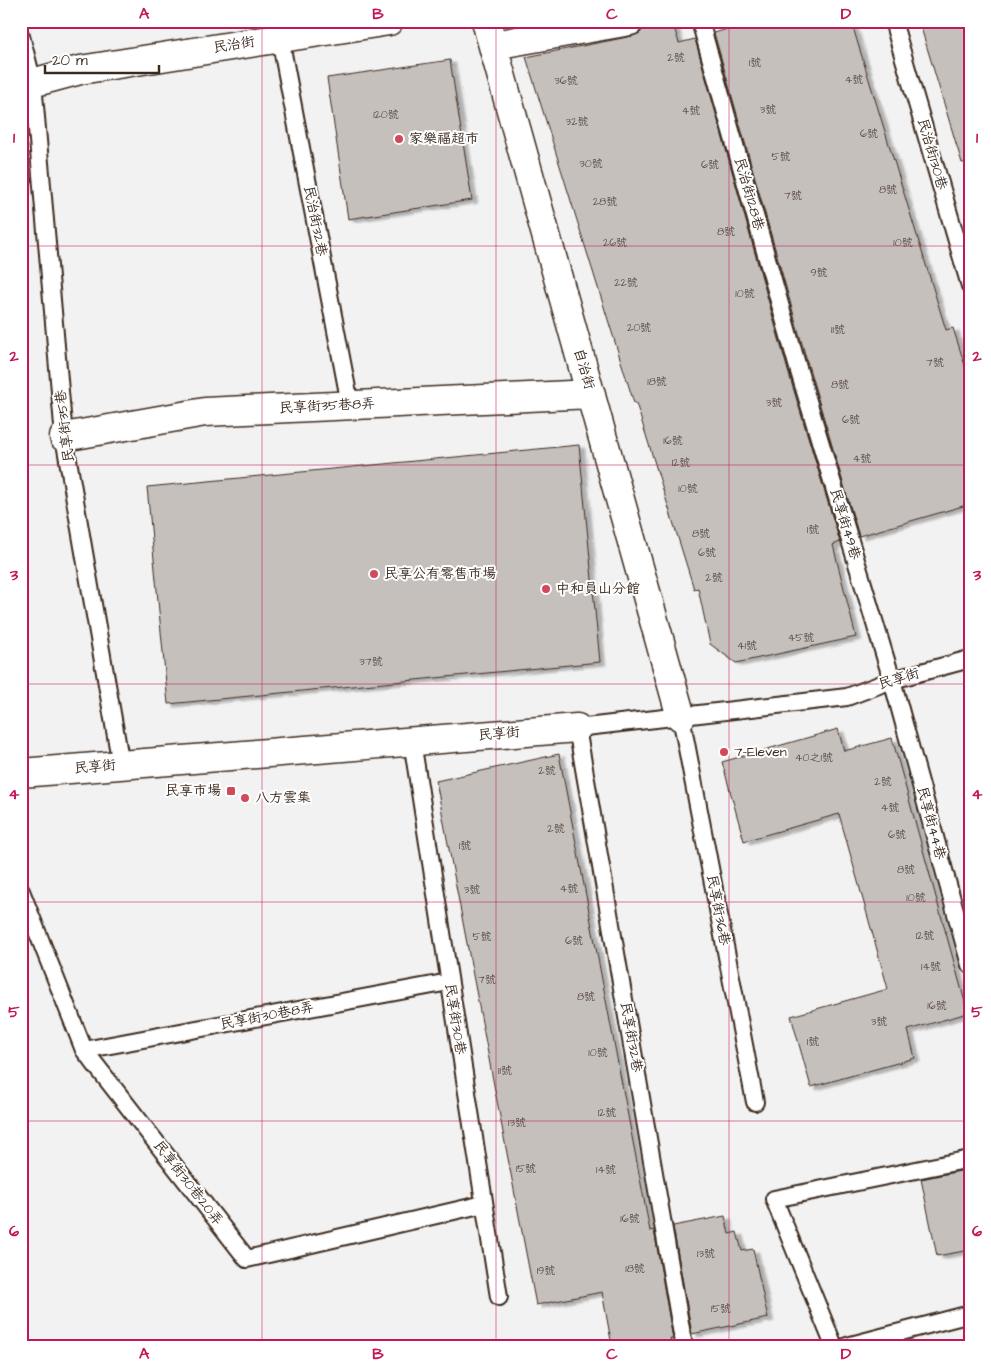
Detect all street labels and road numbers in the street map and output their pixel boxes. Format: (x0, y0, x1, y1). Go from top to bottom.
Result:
street label: 民治街 (212, 32, 256, 58)
street label: 民治街130巷 (912, 116, 952, 193)
street label: 民治街128巷 (729, 155, 769, 234)
street label: 民治街32巷 (298, 184, 332, 259)
street label: 自治街 (569, 346, 599, 392)
street label: 民享街35巷 (51, 388, 79, 463)
street label: 民享街35巷8弄 (278, 393, 376, 419)
street label: 民享街49巷 (825, 486, 866, 563)
street label: 民享街 (876, 663, 922, 695)
street label: 民享街 (477, 722, 521, 746)
street label: 民享街 (73, 755, 117, 779)
street label: 民享街44巷 (912, 784, 951, 863)
street label: 民享街36巷 (701, 873, 735, 948)
street label: 民享街30巷 (439, 982, 471, 1057)
street label: 民享街30巷8弄 (218, 997, 316, 1035)
street label: 民享街32巷 (615, 1000, 647, 1075)
street label: 民享街30巷20弄 (148, 1136, 228, 1230)

